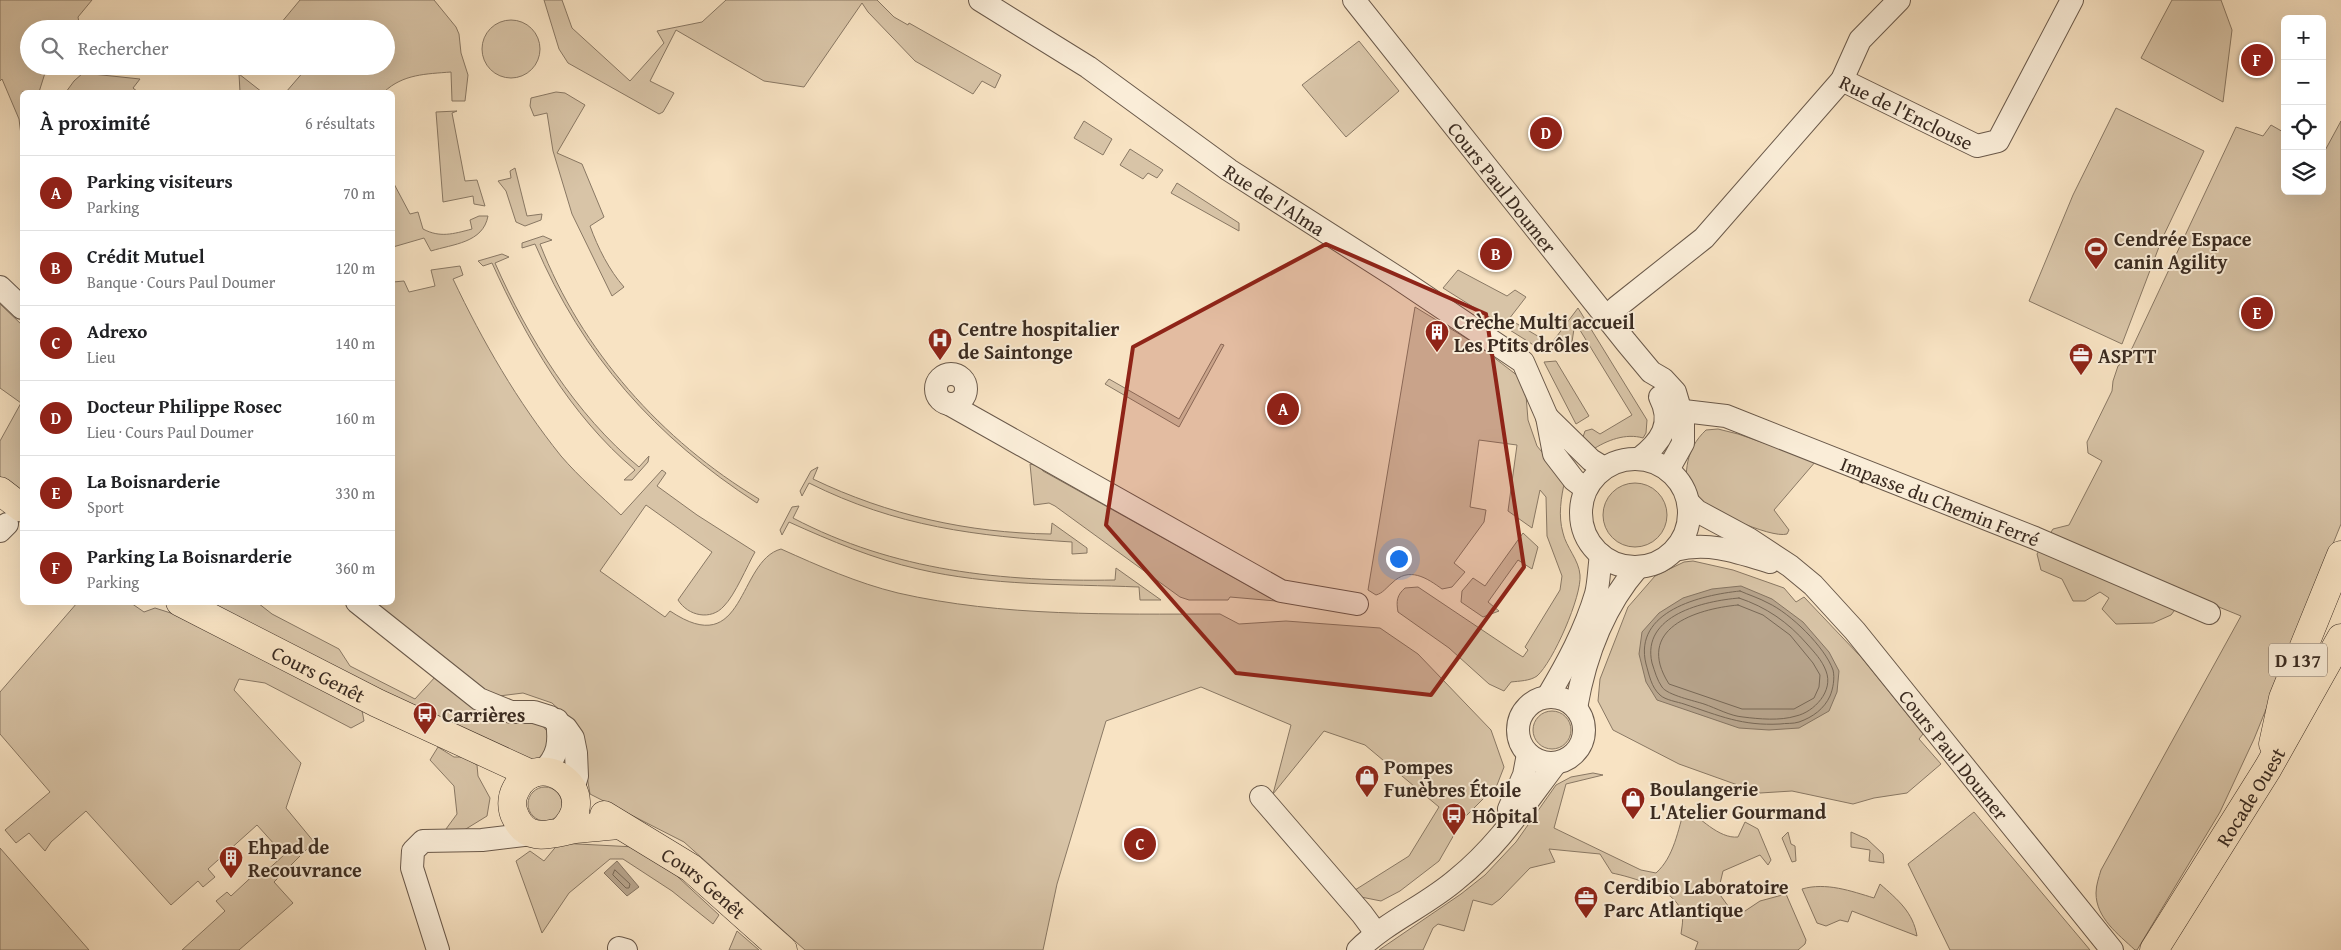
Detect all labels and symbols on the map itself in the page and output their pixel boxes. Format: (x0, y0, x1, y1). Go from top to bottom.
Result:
pin: F (2241, 41, 2273, 79)
street label: Rue de l'Enclouse (1835, 67, 1978, 157)
pin: D (1530, 114, 1562, 152)
street label: Cours Paul Doumer (1443, 116, 1563, 256)
street label: Rue de l'Alma (1219, 156, 1331, 243)
place label: Cendrée Espace canin Agility (2114, 224, 2252, 276)
pin: B (1480, 235, 1512, 273)
sports icon: Cendrée Espace canin Agility (2083, 236, 2109, 270)
pin: E (2241, 294, 2273, 332)
place label: Crèche Multi accueil Les Ptits drôles (1454, 307, 1635, 359)
place label: Centre hospitalier de Saintonge (958, 314, 1120, 366)
building icon: Crèche Multi accueil Les Ptits drôles (1424, 319, 1450, 353)
hospital icon: Centre hospitalier de Saintonge (927, 327, 953, 361)
place label: ASPTT (2098, 341, 2157, 370)
office icon: ASPTT (2068, 342, 2094, 376)
pin: A (1267, 390, 1299, 428)
street label: Impasse du Chemin Ferré (1837, 448, 2044, 553)
your location (1386, 546, 1412, 572)
street label: Cours Genêt (267, 637, 371, 709)
road number: D 137 (2269, 644, 2327, 676)
street label: Cours Paul Doumer (1893, 683, 2016, 826)
place label: Carrières (442, 700, 525, 729)
bus stop icon: Carrières (412, 701, 438, 735)
street label: Rocade Ouest (2208, 742, 2292, 852)
place label: Pompes Funèbres Étoile (1384, 752, 1521, 804)
shop icon: Pompes Funèbres Étoile (1354, 764, 1380, 798)
place label: Boulangerie L'Atelier Gourmand (1650, 774, 1827, 826)
shop icon: Boulangerie L'Atelier Gourmand (1620, 786, 1646, 820)
place label: Hôpital (1472, 801, 1538, 830)
bus stop icon: Hôpital (1441, 802, 1467, 836)
pin: C (1124, 825, 1156, 863)
place label: Ehpad de Recouvrance (248, 832, 362, 884)
street label: Cours Genêt (656, 839, 753, 925)
building icon: Ehpad de Recouvrance (218, 845, 244, 879)
place label: Cerdibio Laboratoire Parc Atlantique (1604, 872, 1789, 924)
office icon: Cerdibio Laboratoire Parc Atlantique (1573, 885, 1599, 919)

